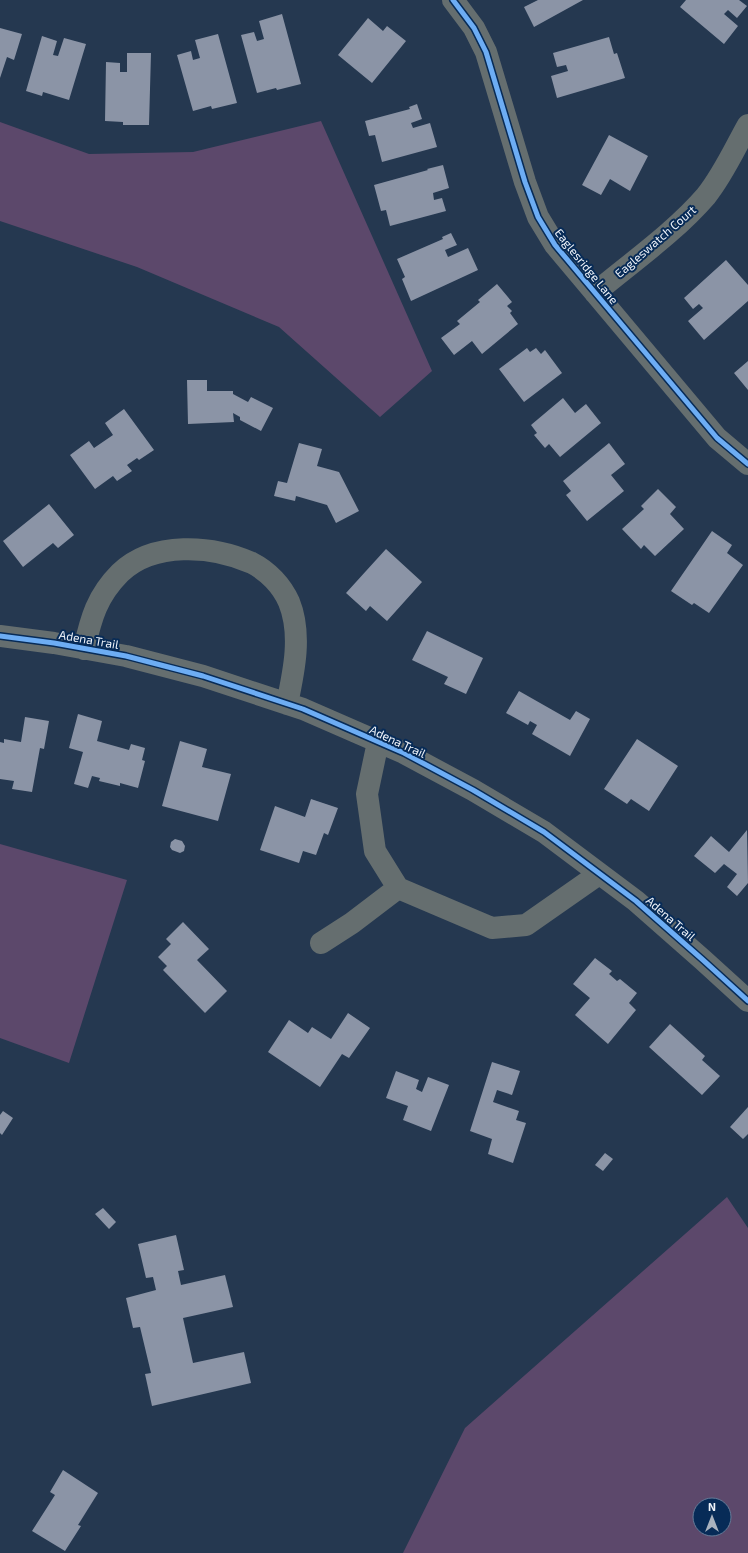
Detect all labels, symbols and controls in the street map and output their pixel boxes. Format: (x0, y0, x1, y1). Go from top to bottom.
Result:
street label: Eagleswatch Court (612, 202, 699, 280)
street label: Eaglesridge Lane (552, 226, 622, 306)
street label: Adena Trail (58, 627, 120, 651)
street label: Adena Trail (368, 722, 429, 760)
street label: Adena Trail (644, 893, 699, 943)
north arrow (692, 1497, 732, 1537)
text: N (708, 1500, 716, 1513)

